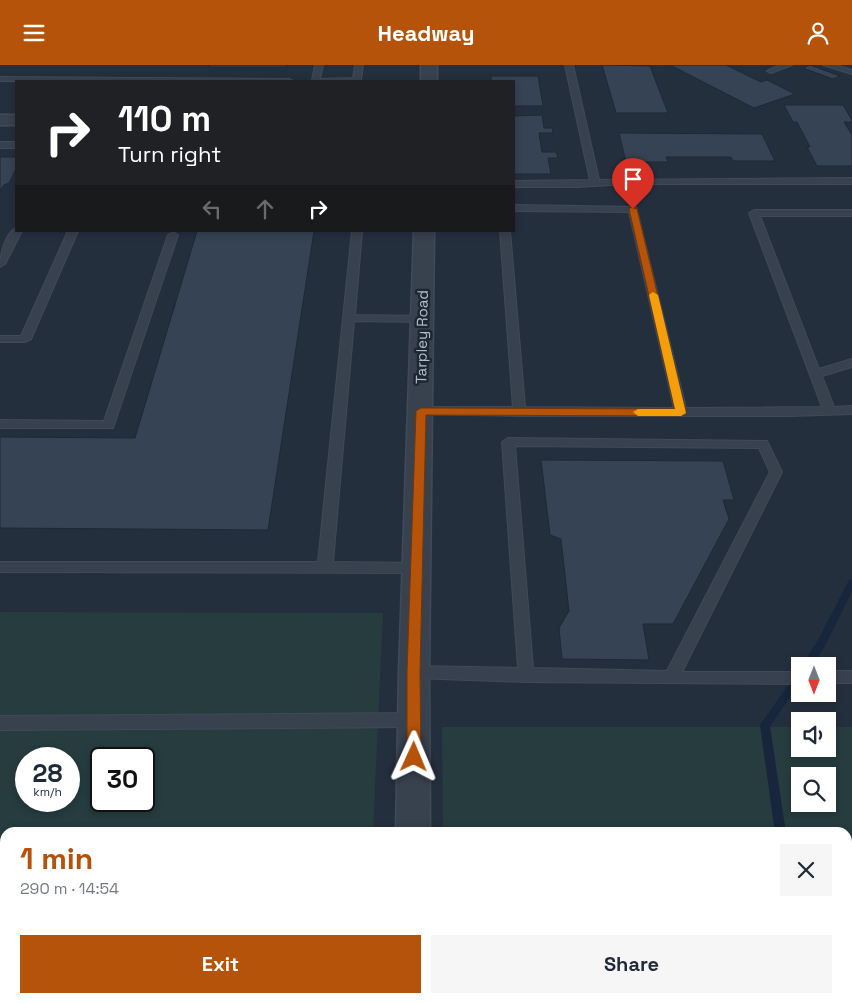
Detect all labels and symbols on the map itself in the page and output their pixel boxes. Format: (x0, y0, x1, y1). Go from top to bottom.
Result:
pin (612, 158, 654, 209)
street label: Tarpley Road (411, 290, 432, 384)
north arrow (791, 657, 836, 703)
position arrow (387, 730, 439, 782)
speed limit sign: 30 (90, 747, 155, 812)

